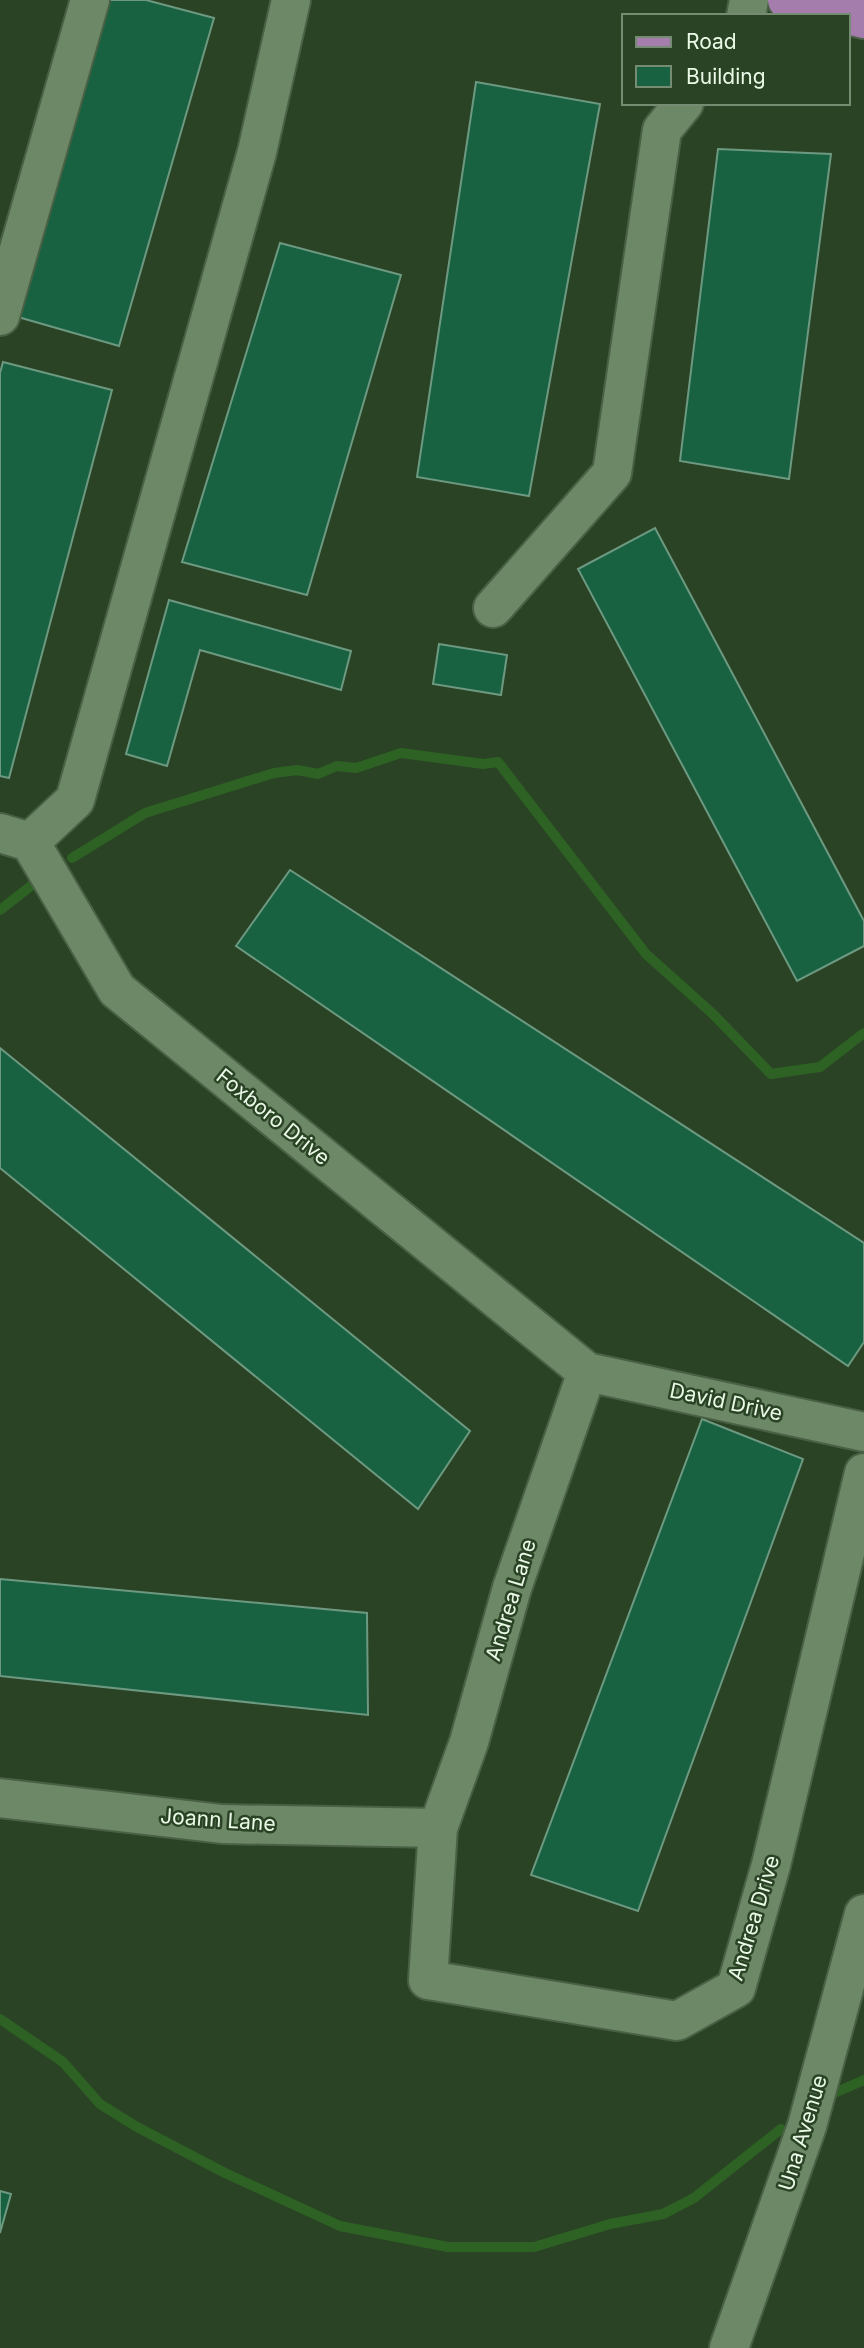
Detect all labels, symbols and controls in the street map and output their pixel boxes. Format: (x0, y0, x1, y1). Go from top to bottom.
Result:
legend (622, 14, 850, 105)
text: Road (686, 29, 737, 54)
text: Building (686, 64, 766, 89)
street label: Foxboro Drive (212, 1063, 335, 1170)
street label: David Drive (668, 1377, 785, 1426)
street label: Andrea Lane (480, 1536, 541, 1664)
street label: Joann Lane (159, 1803, 277, 1836)
street label: Andrea Drive (723, 1852, 784, 1983)
street label: Una Avenue (773, 2072, 832, 2194)

